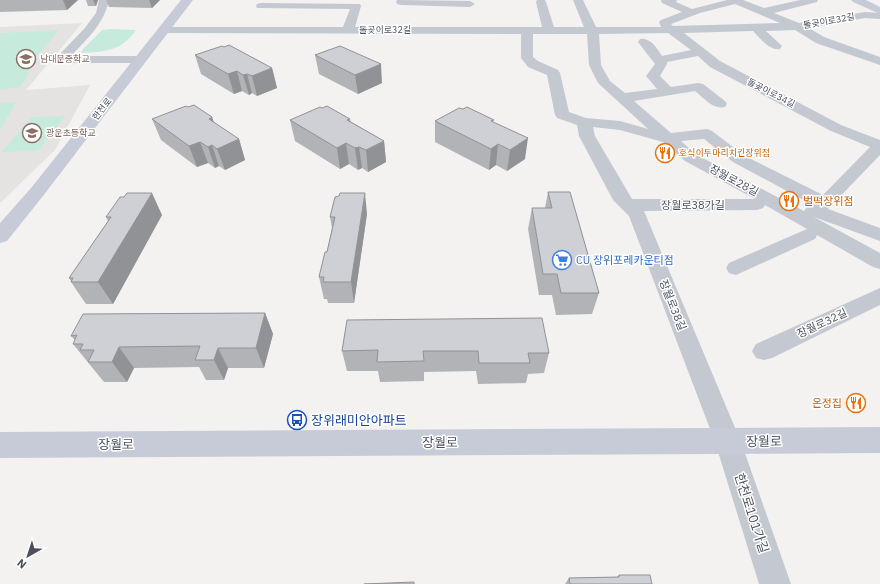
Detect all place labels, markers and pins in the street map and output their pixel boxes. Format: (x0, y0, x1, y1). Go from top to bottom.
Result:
school or university icon: 남대문중학교 (15, 48, 37, 70)
place label: 남대문중학교 (40, 53, 90, 64)
school or university icon: 광운초등학교 (21, 122, 43, 144)
place label: 광운초등학교 (46, 127, 96, 138)
restaurant icon: 호식이두마리치킨장위점 (654, 142, 676, 164)
place label: 호식이두마리치킨장위점 (679, 147, 770, 158)
restaurant icon: 벌떡장위점 (778, 190, 800, 212)
place label: 벌떡장위점 (803, 194, 854, 208)
supermarket icon: CU 장위포레카운티점 (551, 249, 573, 271)
place label: CU 장위포레카운티점 (576, 253, 674, 267)
restaurant icon: 온정집 (845, 392, 867, 414)
place label: 온정집 (812, 396, 842, 410)
bus stop icon: 장위래미안아파트 (286, 409, 308, 431)
place label: 장위래미안아파트 (311, 412, 407, 429)

